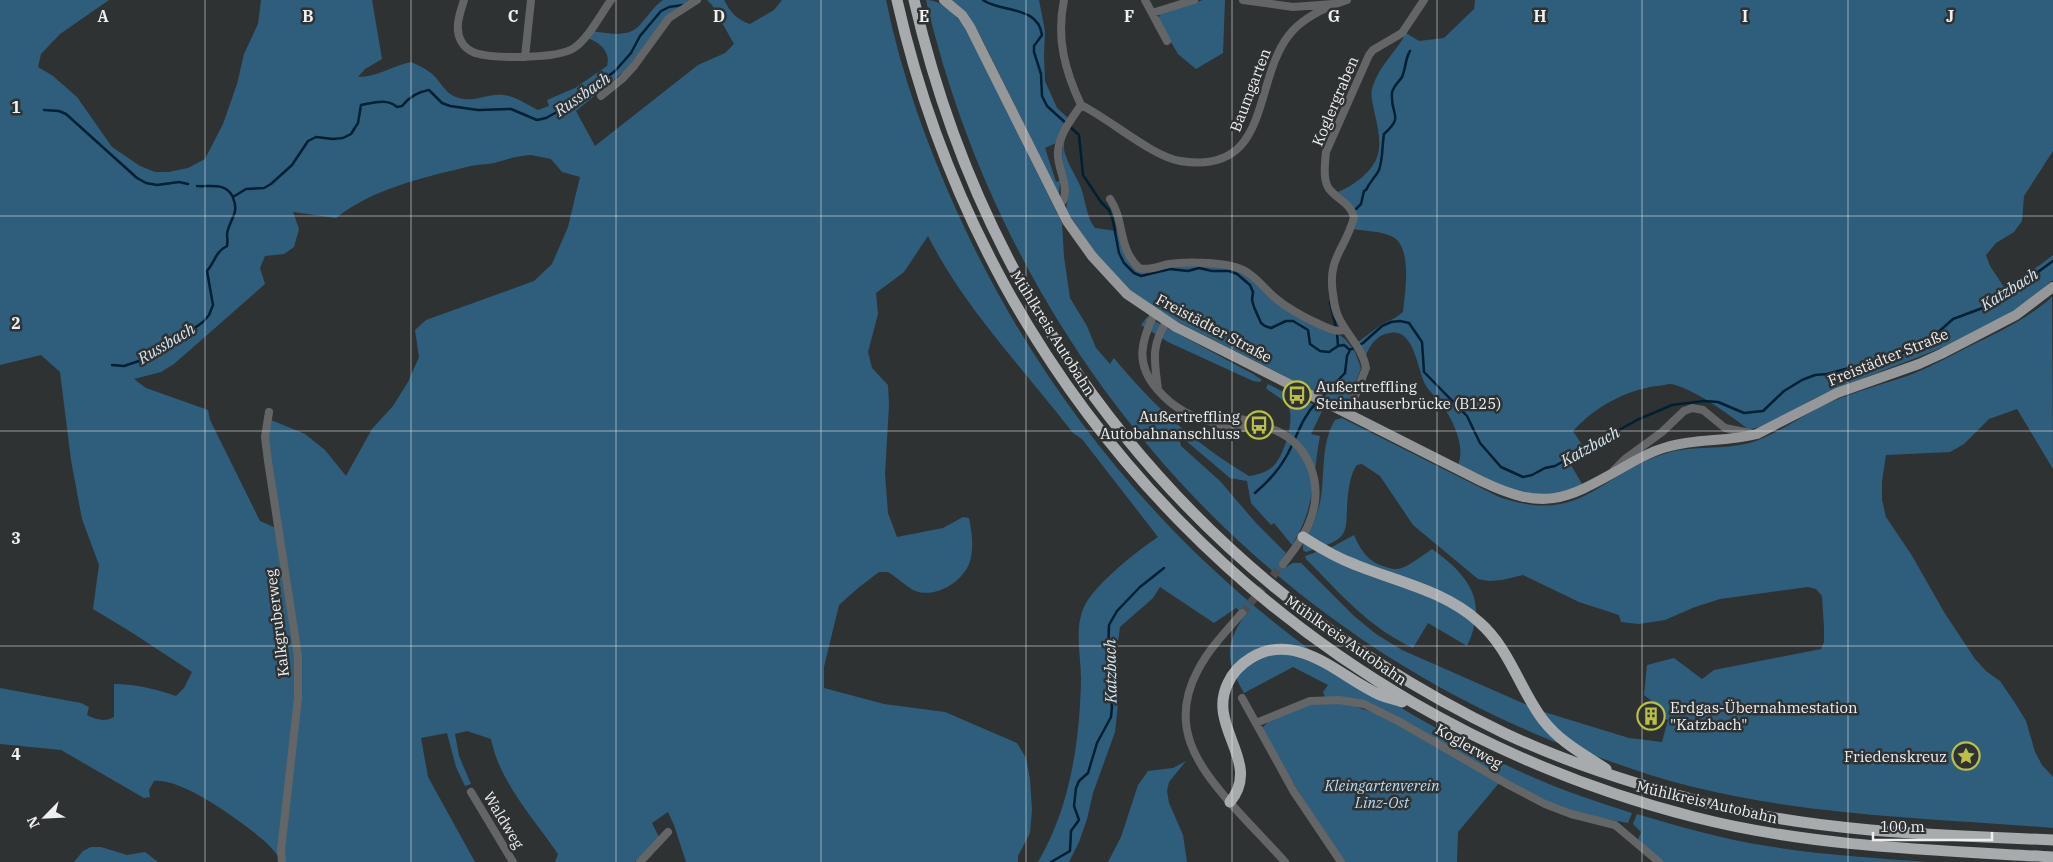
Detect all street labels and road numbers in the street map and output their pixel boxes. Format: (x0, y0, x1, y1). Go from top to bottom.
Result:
street label: Baumgarten (1225, 45, 1275, 134)
street label: Koglergraben (1308, 53, 1363, 149)
street label: Mühlkreis Autobahn (1007, 267, 1100, 400)
street label: Freistädter Straße (1153, 289, 1275, 367)
street label: Freistädter Straße (1825, 324, 1951, 390)
street label: Kalkgruberweg (261, 568, 293, 678)
street label: Mühlkreis Autobahn (1281, 591, 1411, 689)
street label: Koglerweg (1432, 719, 1506, 773)
street label: Mühlkreis Autobahn (1634, 776, 1780, 828)
street label: Waldweg (480, 788, 528, 852)

